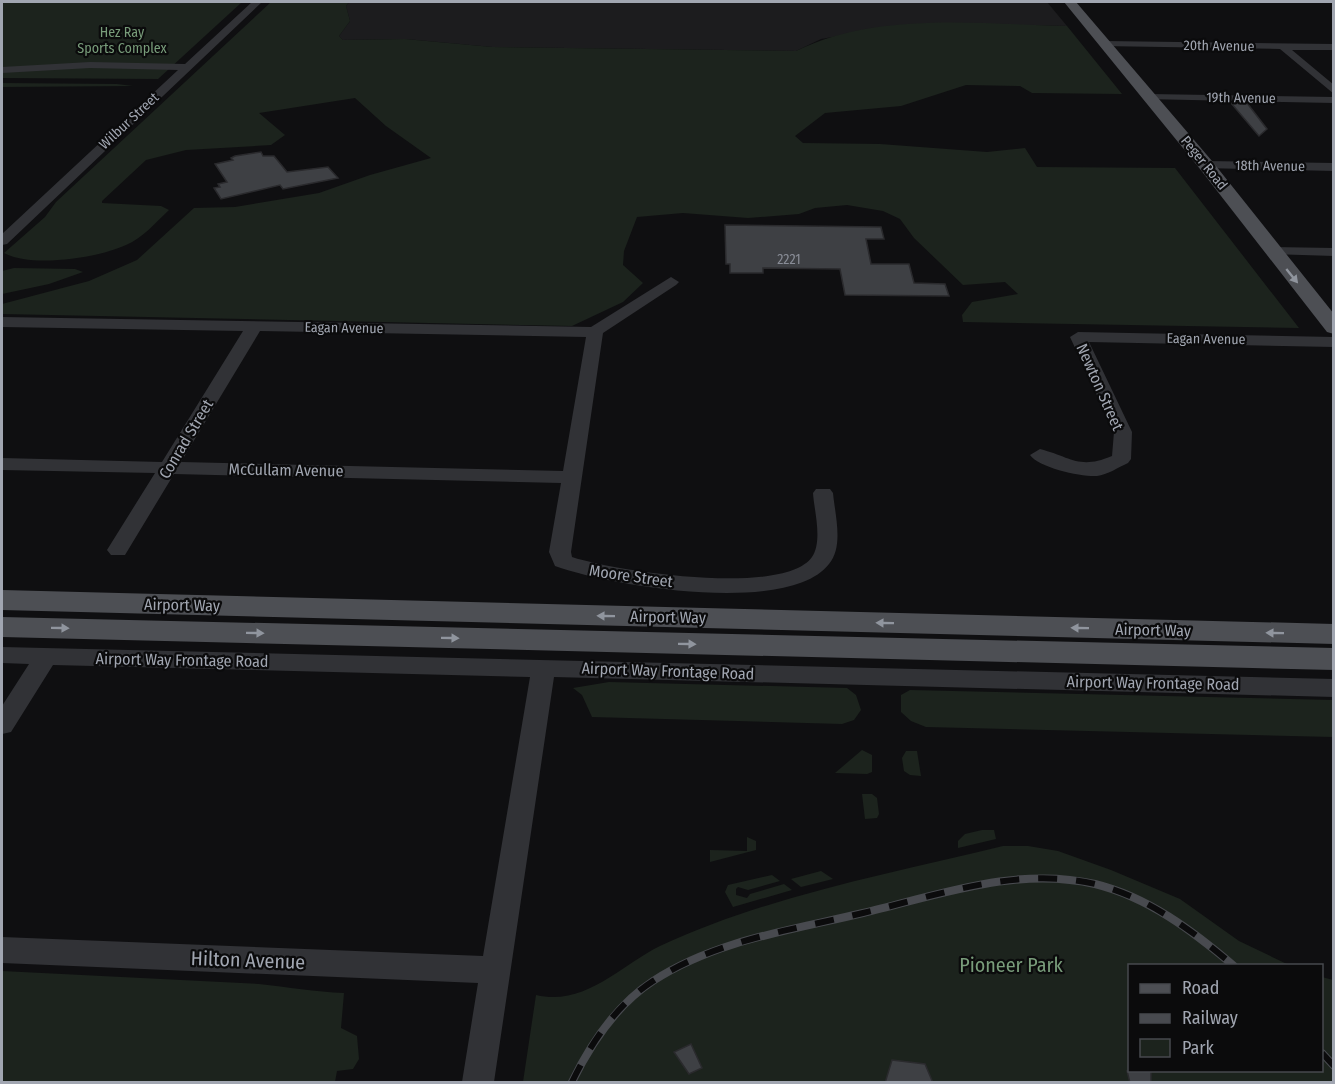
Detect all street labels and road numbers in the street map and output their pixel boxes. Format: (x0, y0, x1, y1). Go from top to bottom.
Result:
street label: 20th Avenue (1183, 37, 1255, 55)
street label: Wilbur Street (96, 89, 163, 153)
street label: 19th Avenue (1206, 89, 1276, 107)
street label: Peger Road (1177, 133, 1231, 193)
street label: 18th Avenue (1235, 157, 1305, 175)
street label: Eagan Avenue (304, 319, 384, 337)
street label: Eagan Avenue (1166, 330, 1246, 348)
street label: Newton Street (1072, 341, 1128, 434)
street label: Conrad Street (155, 395, 218, 482)
street label: McCullam Avenue (228, 459, 344, 481)
street label: Moore Street (588, 561, 675, 591)
street label: Airport Way (144, 595, 221, 615)
street label: Airport Way (630, 607, 707, 627)
street label: Airport Way (1115, 620, 1192, 640)
street label: Airport Way Frontage Road (95, 649, 269, 671)
street label: Airport Way Frontage Road (581, 658, 755, 684)
street label: Airport Way Frontage Road (1066, 672, 1240, 694)
street label: Hilton Avenue (190, 946, 306, 974)

